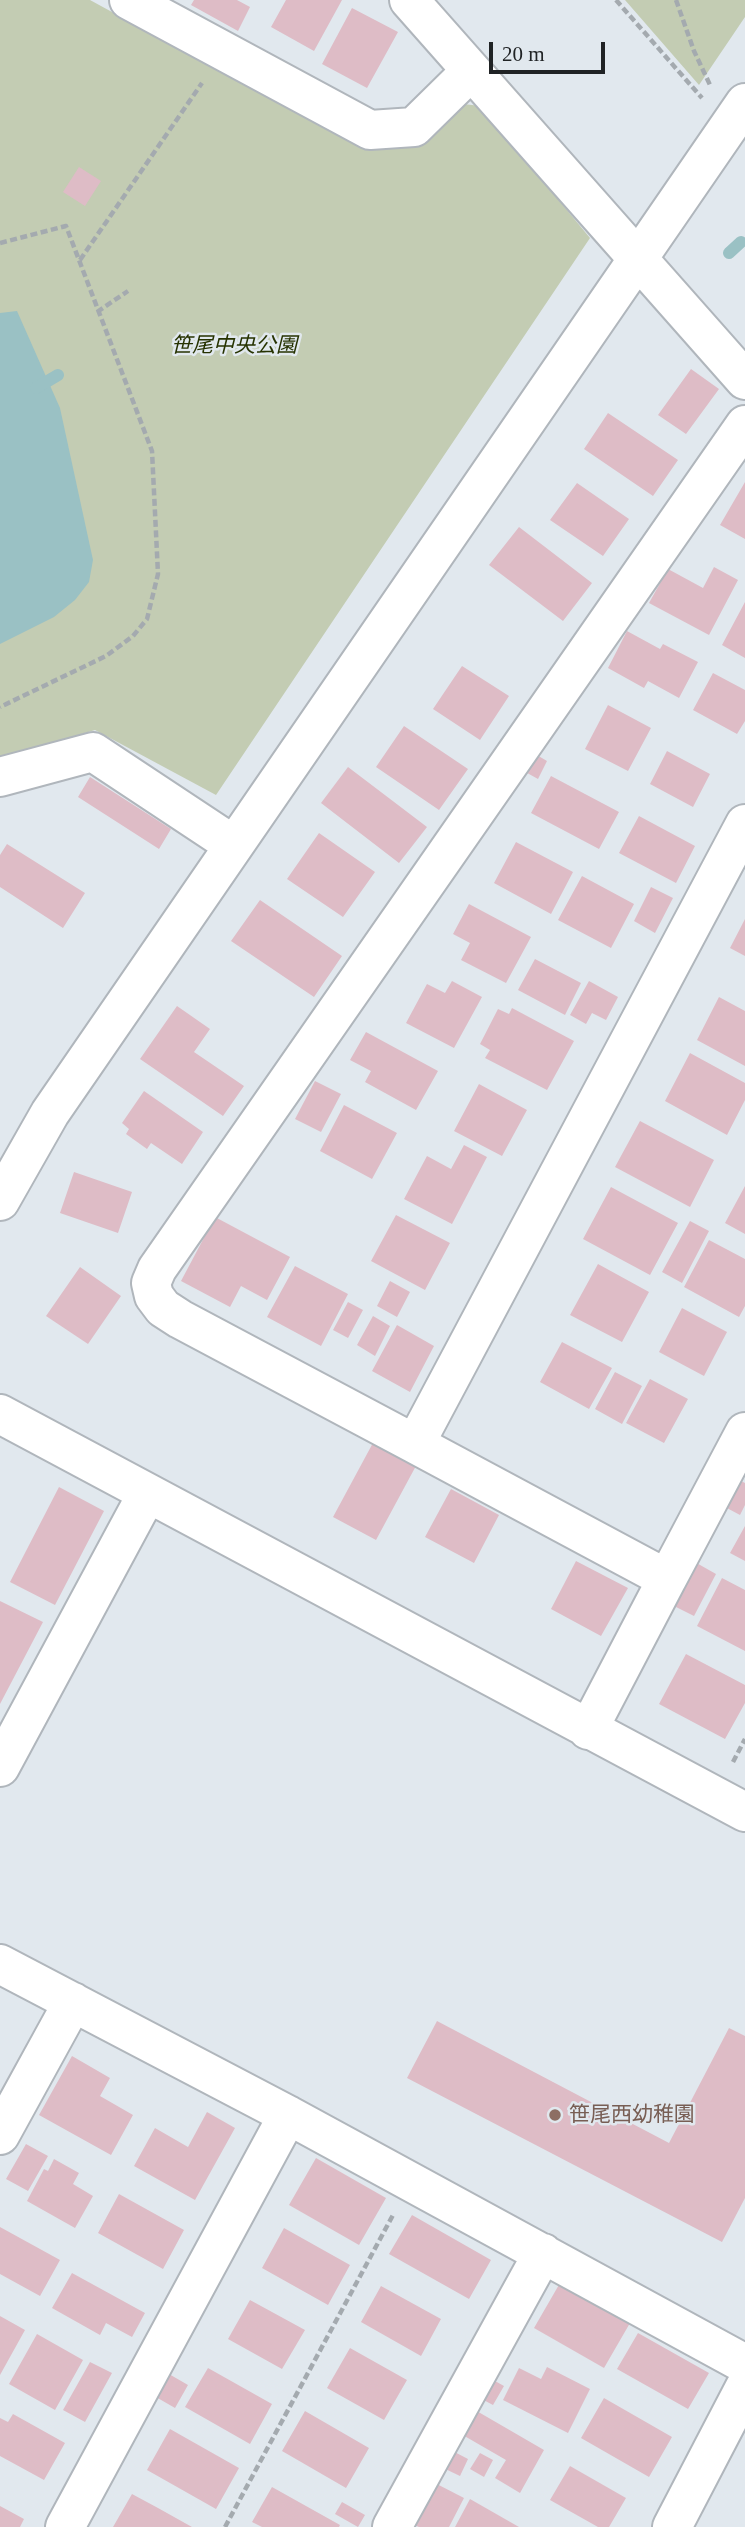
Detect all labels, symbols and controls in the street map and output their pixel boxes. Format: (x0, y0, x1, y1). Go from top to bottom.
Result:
scale bar (493, 28, 608, 72)
text: 20 m (502, 42, 545, 66)
park label: 笹尾中央公園 (171, 333, 297, 359)
place label: 笹尾西幼稚園 (569, 2102, 695, 2128)
marker: 笹尾西幼稚園 (547, 2107, 563, 2123)

